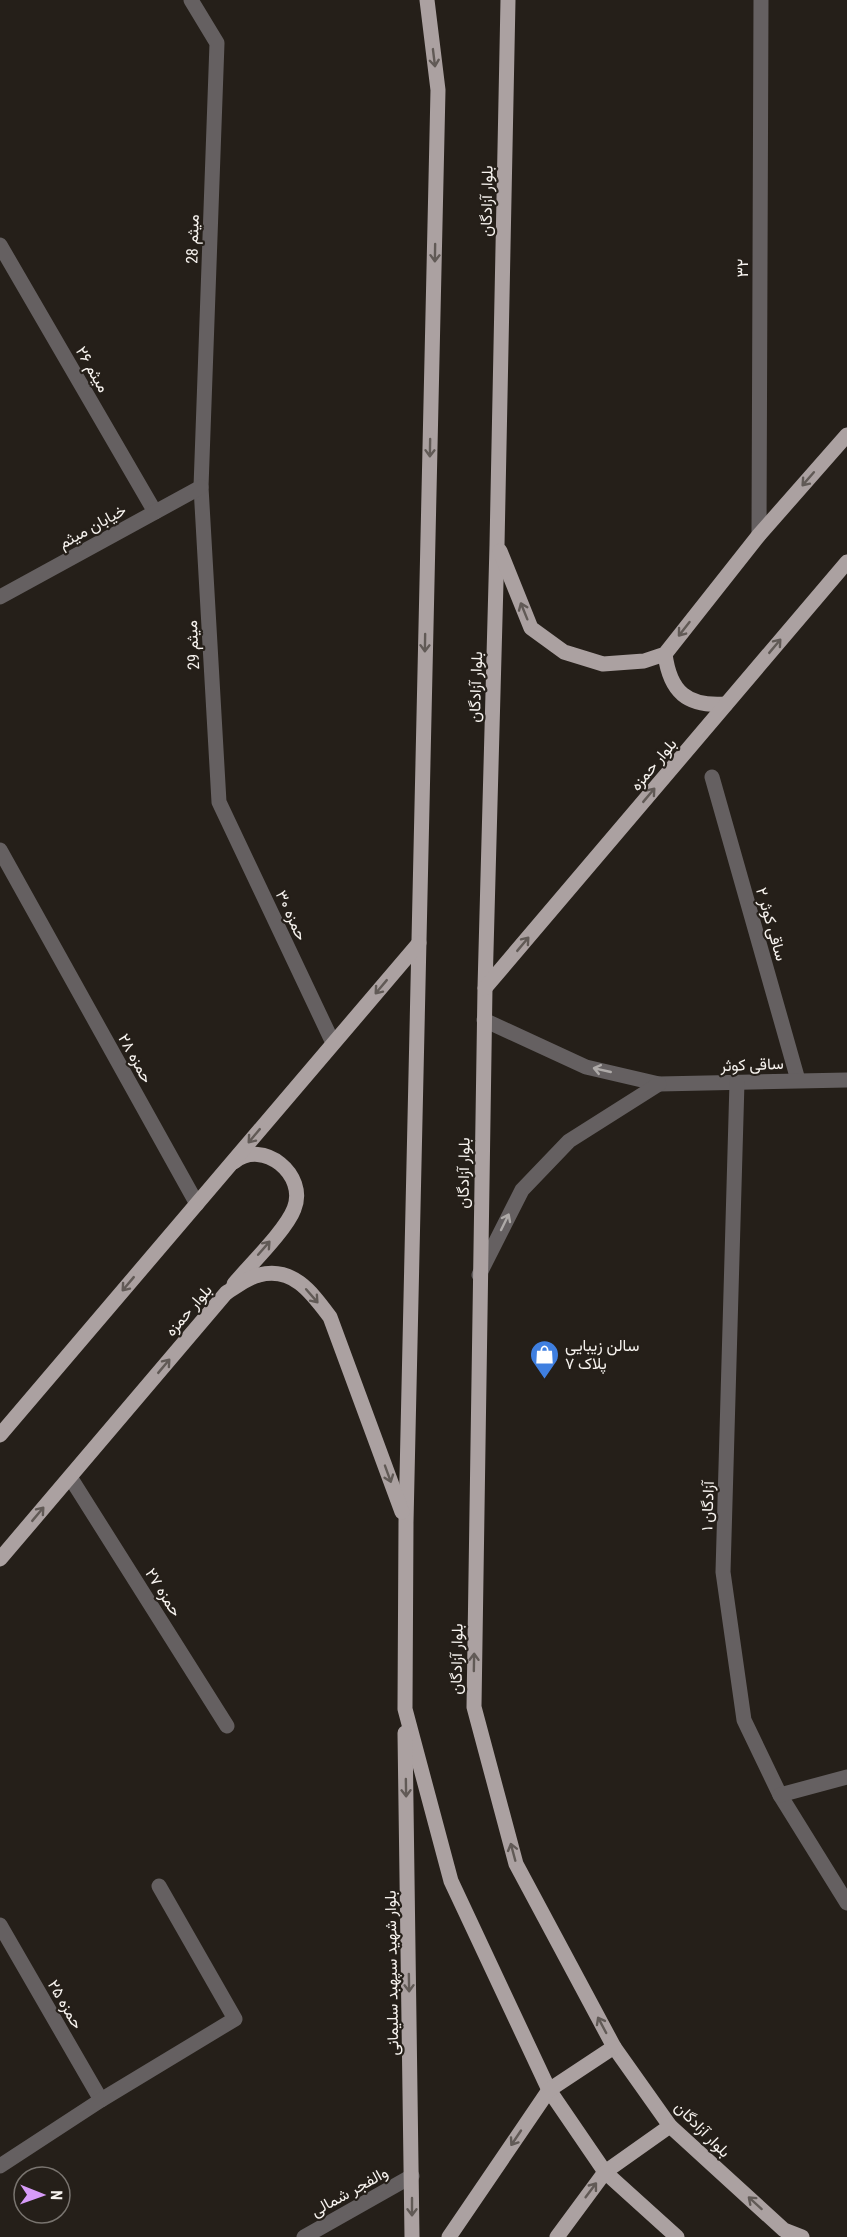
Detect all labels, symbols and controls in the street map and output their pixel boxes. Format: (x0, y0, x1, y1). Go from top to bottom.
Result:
one-way arrow (429, 48, 440, 67)
street label: بلوار آزادگان (476, 165, 498, 237)
street label: میثم 28 (182, 214, 204, 264)
one-way arrow (429, 242, 440, 262)
street label: ۳۲ (733, 259, 752, 277)
street label: میثم ۲۶ (71, 343, 113, 396)
one-way arrow (424, 437, 436, 457)
one-way arrow (801, 471, 815, 486)
street label: خیابان میثم (55, 500, 130, 554)
one-way arrow (518, 602, 529, 620)
street label: میثم 29 (182, 620, 204, 670)
one-way arrow (678, 621, 691, 637)
one-way arrow (420, 632, 431, 652)
one-way arrow (768, 639, 782, 654)
street label: بلوار آزادگان (465, 651, 487, 723)
street label: بلوار حمزه (626, 734, 681, 795)
one-way arrow (642, 788, 656, 803)
street label: ساقی کوثر ۲ (751, 885, 791, 963)
street label: حمزه ۳۰ (271, 887, 312, 944)
one-way arrow (516, 937, 530, 952)
one-way arrow (374, 979, 388, 994)
street label: حمزه ۲۸ (113, 1030, 157, 1087)
street label: ساقی کوثر (719, 1054, 784, 1076)
one-way arrow (593, 1064, 612, 1076)
one-way arrow (248, 1128, 261, 1144)
street label: بلوار آزادگان (453, 1137, 475, 1209)
one-way arrow (500, 1214, 512, 1232)
one-way arrow (257, 1241, 271, 1256)
one-way arrow (121, 1276, 135, 1291)
street label: بلوار حمزه (161, 1281, 217, 1341)
one-way arrow (305, 1287, 319, 1303)
place label: سالن زیبایی پلاک ۷ (565, 1336, 639, 1375)
shop icon: سالن زیبایی پلاک ۷ (528, 1338, 560, 1380)
one-way arrow (157, 1359, 171, 1374)
one-way arrow (384, 1464, 395, 1483)
street label: آزادگان ۱ (697, 1480, 719, 1531)
one-way arrow (31, 1507, 45, 1522)
street label: حمزه ۲۷ (140, 1564, 186, 1621)
street label: بلوار آزادگان (446, 1623, 468, 1695)
one-way arrow (468, 1652, 480, 1672)
one-way arrow (400, 1778, 412, 1798)
one-way arrow (507, 1842, 518, 1861)
street label: بلوار شهید سپهبد سلیمانی (381, 1890, 404, 2056)
one-way arrow (403, 1973, 415, 1993)
street label: حمزه ۲۵ (43, 1976, 87, 2033)
one-way arrow (596, 2016, 607, 2034)
street label: بلوار آزادگان (670, 2097, 735, 2162)
one-way arrow (510, 2130, 522, 2146)
street label: والفجر شمالی (307, 2162, 392, 2221)
north arrow (12, 2165, 72, 2225)
one-way arrow (585, 2182, 598, 2198)
text: N (47, 2190, 66, 2200)
one-way arrow (406, 2196, 418, 2216)
one-way arrow (748, 2196, 763, 2210)

